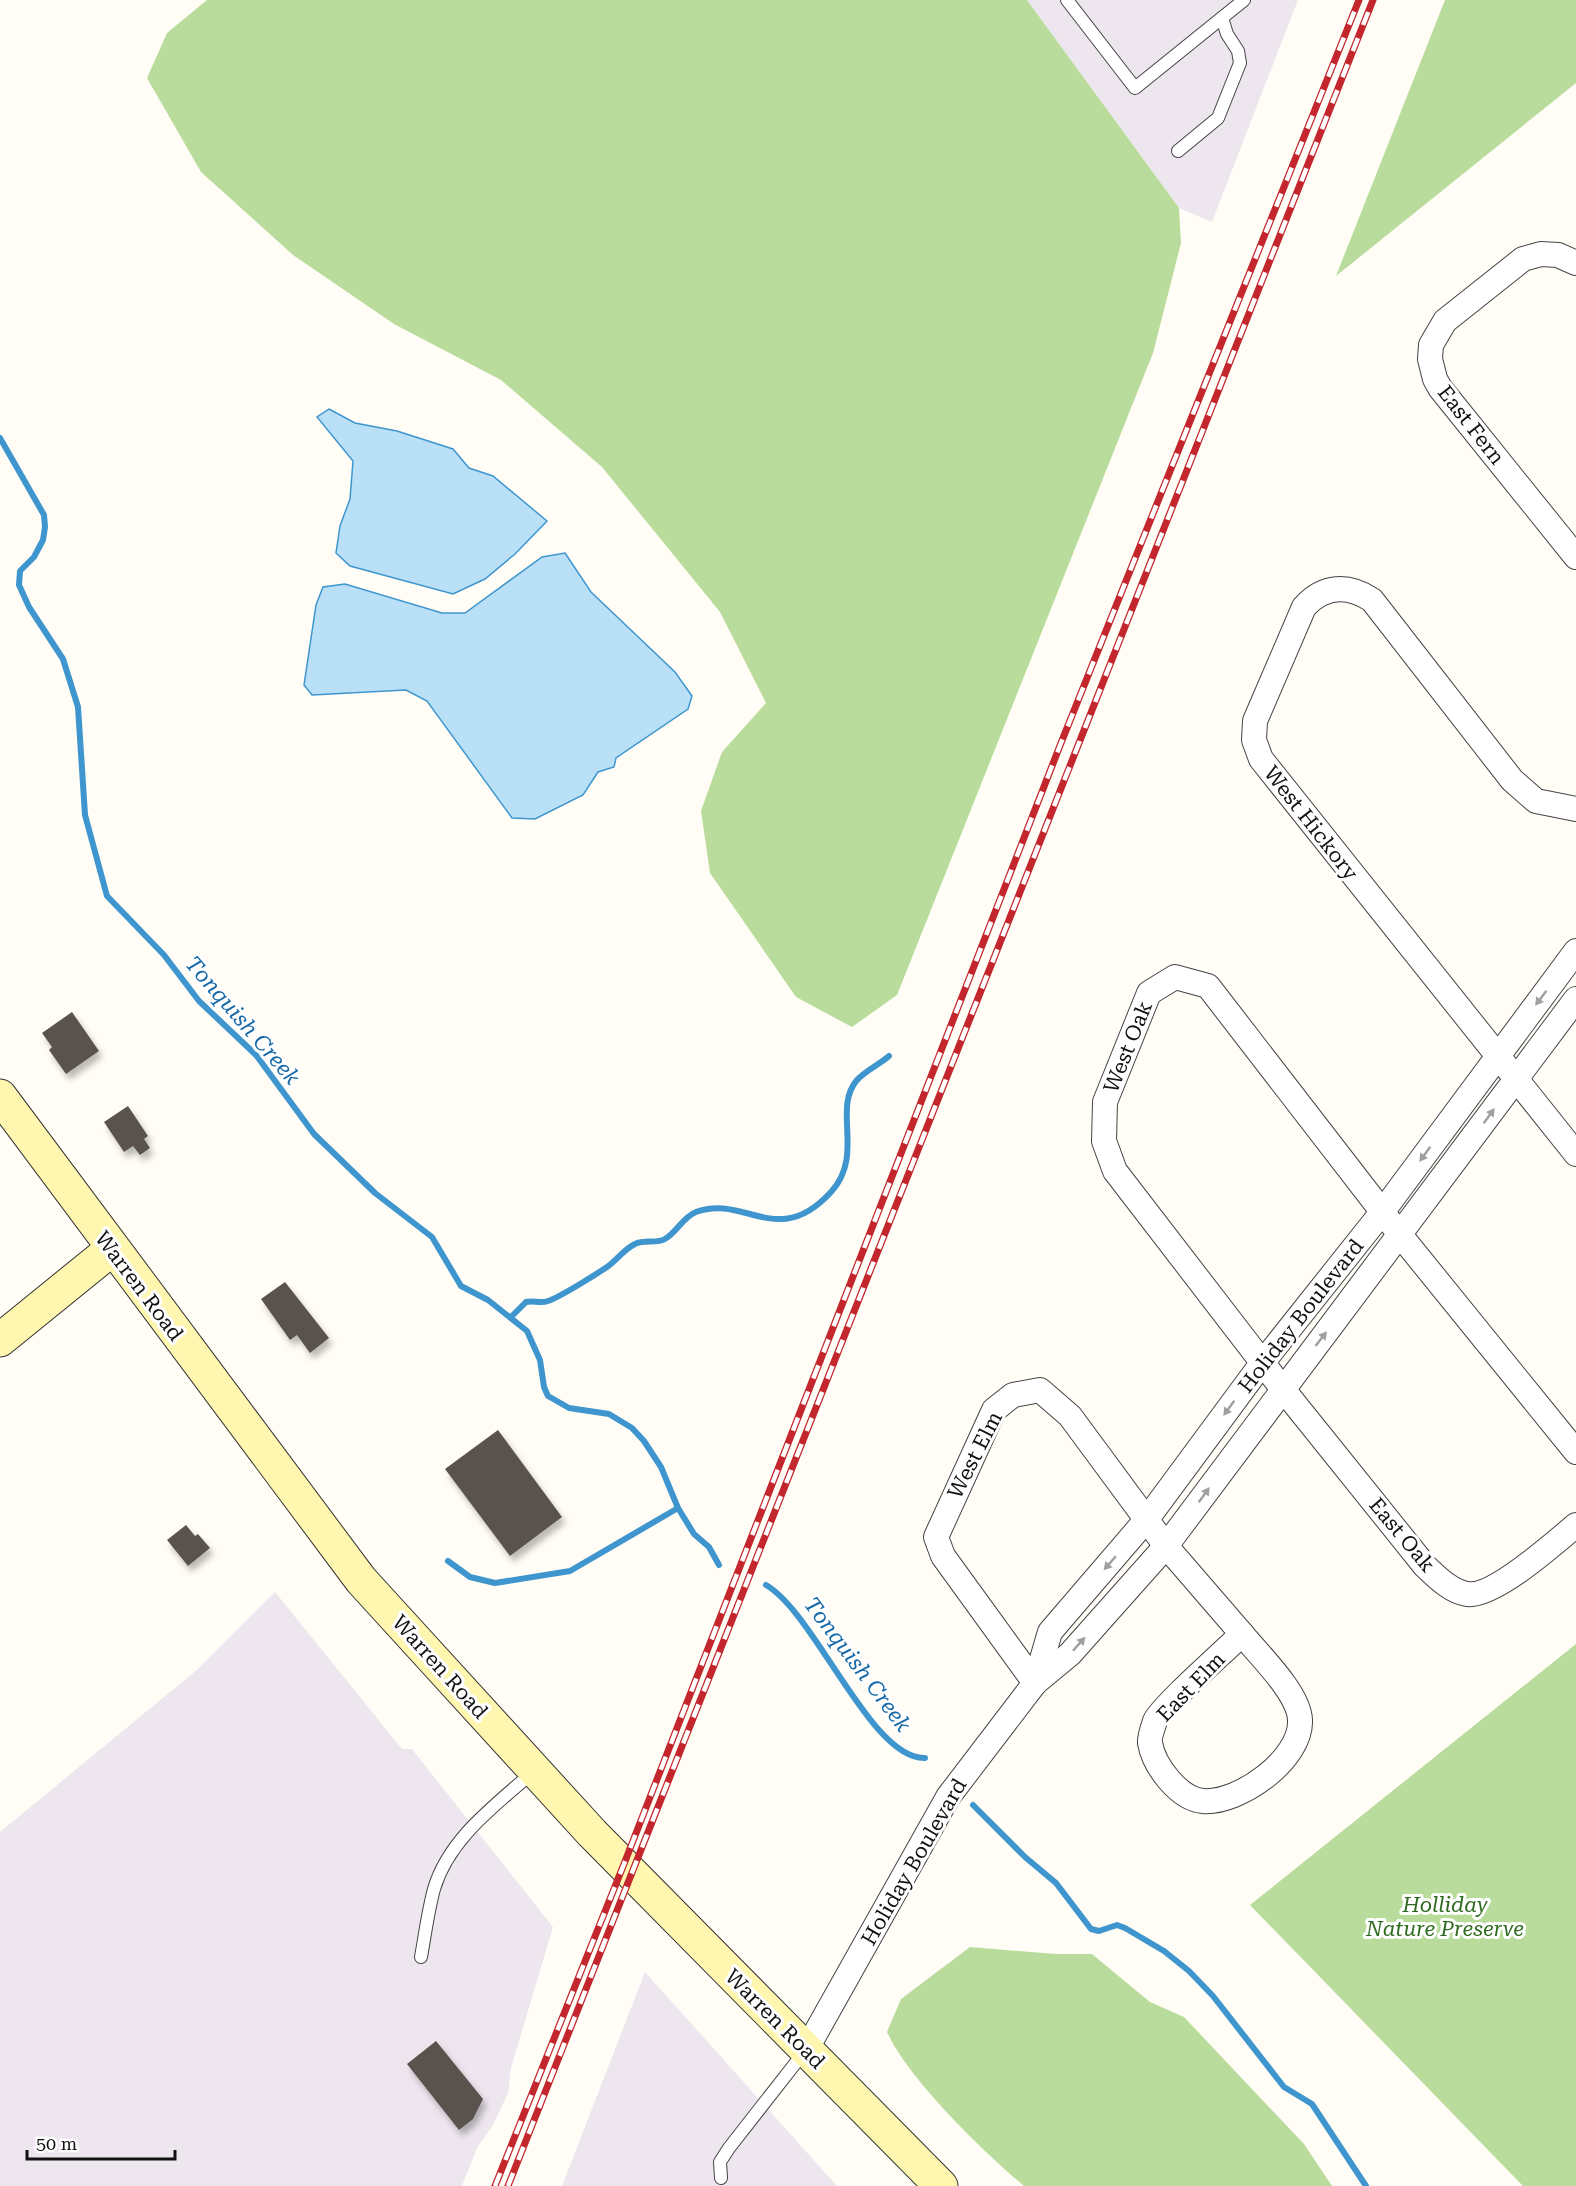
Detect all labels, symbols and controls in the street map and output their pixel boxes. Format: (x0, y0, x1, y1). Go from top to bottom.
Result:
street label: East Fern (1433, 381, 1509, 470)
street label: West Hickory (1259, 761, 1363, 885)
water label: Tonquish Creek (180, 951, 305, 1090)
one-way arrow (1535, 990, 1547, 1005)
street label: West Oak (1099, 998, 1157, 1096)
one-way arrow (1482, 1108, 1494, 1123)
one-way arrow (1419, 1146, 1431, 1162)
street label: Warren Road (90, 1227, 188, 1346)
street label: Holiday Boulevard (1234, 1234, 1369, 1398)
one-way arrow (1314, 1331, 1327, 1347)
one-way arrow (1223, 1401, 1235, 1416)
street label: West Elm (943, 1408, 1007, 1502)
one-way arrow (1197, 1487, 1209, 1502)
street label: East Oak (1364, 1493, 1440, 1577)
one-way arrow (1103, 1555, 1116, 1571)
water label: Tonquish Creek (799, 1592, 916, 1736)
street label: Warren Road (387, 1610, 493, 1724)
one-way arrow (1072, 1637, 1085, 1652)
street label: East Elm (1152, 1647, 1230, 1727)
street label: Holiday Boulevard (857, 1774, 972, 1950)
park label: Holliday Nature Preserve (1365, 1893, 1524, 1941)
street label: Warren Road (720, 1964, 830, 2074)
scale bar (27, 2123, 176, 2161)
text: 50 m (36, 2133, 77, 2154)

